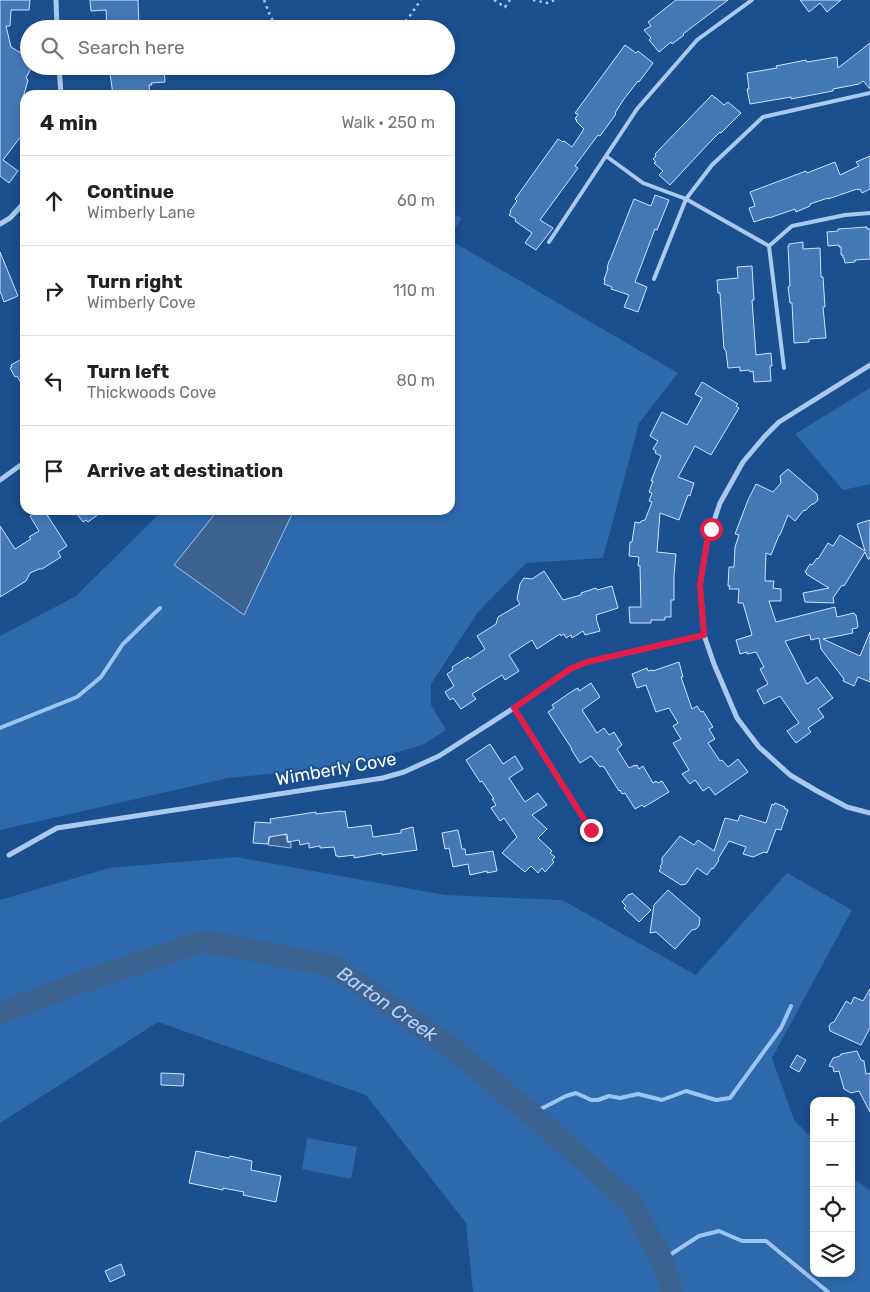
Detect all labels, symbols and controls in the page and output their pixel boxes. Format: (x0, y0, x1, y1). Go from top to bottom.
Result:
search box (20, 20, 455, 75)
icon: search (38, 34, 66, 62)
text: Search here (78, 36, 185, 59)
text: 4 min (40, 110, 98, 135)
text: Walk · 250 m (341, 113, 435, 132)
text: Continue (87, 180, 174, 203)
icon: ahead (40, 187, 68, 215)
text: 60 m (397, 191, 435, 210)
text: Wimberly Lane (87, 203, 195, 222)
text: Turn right (87, 270, 182, 293)
icon: right (40, 277, 68, 305)
text: 110 m (393, 281, 435, 300)
text: Wimberly Cove (87, 293, 196, 312)
text: Turn left (87, 360, 169, 383)
icon: left (40, 367, 68, 395)
text: 80 m (397, 371, 435, 390)
text: Thickwoods Cove (87, 383, 216, 402)
icon: arrive (40, 457, 68, 485)
text: Arrive at destination (87, 459, 283, 482)
route start (700, 518, 723, 541)
street label: Wimberly Cove (274, 748, 398, 790)
route end (580, 819, 603, 842)
water label: Barton Creek (333, 961, 442, 1046)
map controls (810, 1097, 855, 1277)
button: + (810, 1097, 855, 1142)
button: − (810, 1142, 855, 1187)
button: locate (810, 1187, 855, 1232)
button: layers (810, 1232, 855, 1277)

